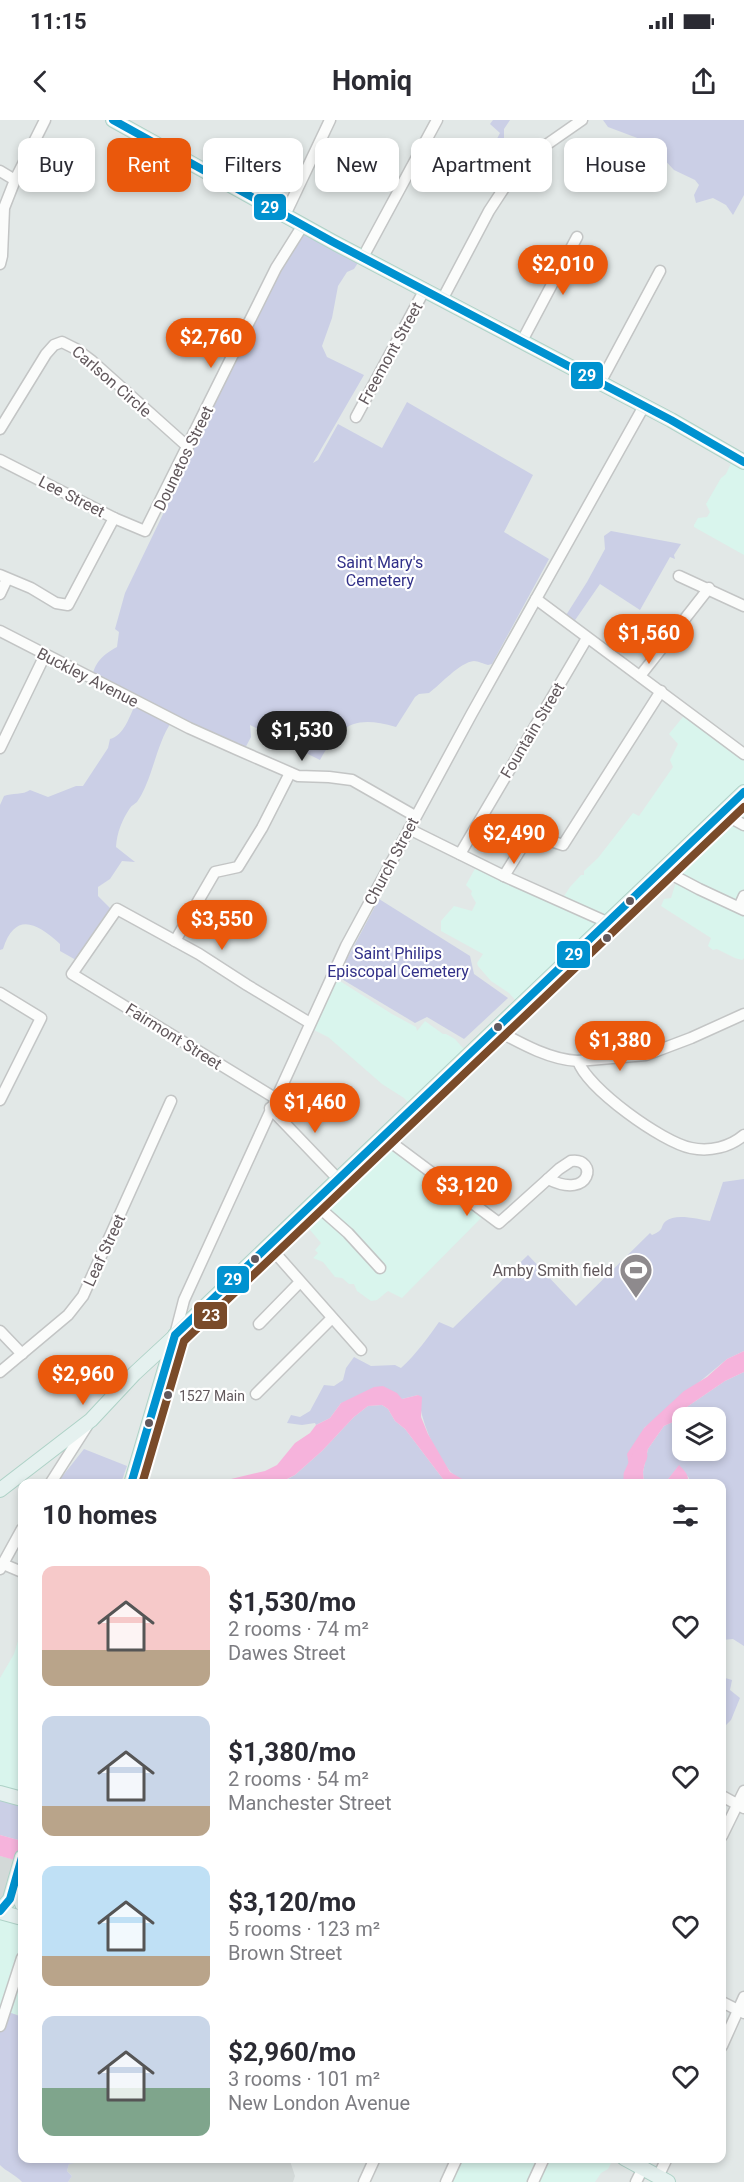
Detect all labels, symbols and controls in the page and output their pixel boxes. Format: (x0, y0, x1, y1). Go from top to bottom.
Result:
text: 11:15 (30, 9, 87, 34)
icon: back (24, 65, 57, 98)
text: Homiq (332, 65, 412, 97)
icon: share (687, 65, 720, 98)
chip: Buy (18, 138, 95, 192)
chip: Rent (107, 138, 191, 192)
chip: Filters (203, 138, 303, 192)
chip: New (315, 138, 399, 192)
chip: Apartment (411, 138, 552, 192)
chip: House (564, 138, 667, 192)
line badge: 29 (253, 193, 287, 221)
text: 29 (261, 198, 279, 217)
pin: $2,010 (514, 245, 612, 296)
text: $2,010 (532, 252, 594, 276)
street label: Freemont Street (354, 299, 426, 408)
pin: $2,760 (162, 318, 260, 369)
text: $2,760 (180, 325, 242, 349)
street label: Carlson Circle (68, 342, 155, 421)
line badge: 29 (570, 361, 604, 390)
text: 29 (578, 366, 596, 385)
street label: Dounetos Street (150, 403, 217, 514)
street label: Lee Street (35, 472, 108, 521)
park label: Saint Mary's Cemetery (337, 553, 423, 590)
pin: $1,560 (600, 614, 698, 665)
text: $1,560 (618, 621, 680, 645)
street label: Buckley Avenue (34, 644, 142, 711)
street label: Fountain Street (496, 679, 568, 782)
pin: $1,530 (253, 711, 351, 762)
text: $1,530 (271, 718, 333, 742)
street label: Church Street (360, 814, 423, 908)
pin: $2,490 (465, 814, 563, 865)
text: $2,490 (483, 821, 545, 845)
unlabelled marker (624, 895, 636, 907)
pin: $3,550 (173, 900, 271, 951)
text: $3,550 (191, 907, 253, 931)
unlabelled marker (601, 932, 613, 944)
line badge: 29 (556, 940, 591, 969)
park label: Saint Philips Episcopal Cemetery (327, 944, 469, 981)
text: 29 (565, 945, 583, 964)
street label: Fairmont Street (122, 999, 225, 1074)
unlabelled marker (492, 1021, 504, 1033)
pin: $1,380 (571, 1021, 669, 1072)
text: $1,380 (589, 1028, 651, 1052)
pin: $1,460 (266, 1083, 364, 1134)
text: $1,460 (284, 1090, 346, 1114)
pin: $3,120 (418, 1166, 516, 1217)
text: $3,120 (436, 1173, 498, 1197)
street label: Leaf Street (79, 1211, 129, 1289)
sports icon: Amby Smith field (618, 1252, 654, 1299)
unlabelled marker (249, 1253, 261, 1265)
place label: Amby Smith field (492, 1261, 613, 1280)
line badge: 29 (216, 1265, 250, 1294)
text: 29 (224, 1270, 242, 1289)
line badge: 23 (193, 1301, 228, 1330)
text: 23 (202, 1306, 220, 1325)
pin: $2,960 (34, 1355, 132, 1406)
text: $2,960 (52, 1362, 114, 1386)
place label: 1527 Main (179, 1388, 245, 1404)
marker: 1527 Main (162, 1389, 174, 1401)
map controls (672, 1407, 726, 1461)
button: layers (672, 1407, 726, 1461)
unlabelled marker (143, 1417, 155, 1429)
icon: filters (669, 1499, 702, 1532)
text: 10 homes (42, 1500, 157, 1530)
text: $1,530/mo (228, 1587, 356, 1617)
icon: home (90, 1590, 162, 1662)
icon: heart (669, 1610, 702, 1643)
text: 2 rooms · 74 m² (228, 1617, 369, 1641)
text: Dawes Street (228, 1641, 346, 1665)
text: $1,380/mo (228, 1737, 356, 1767)
icon: home (90, 1740, 162, 1812)
icon: heart (669, 1760, 702, 1793)
text: 2 rooms · 54 m² (228, 1767, 369, 1791)
text: Manchester Street (228, 1791, 391, 1815)
text: $3,120/mo (228, 1887, 356, 1917)
icon: home (90, 1890, 162, 1962)
icon: heart (669, 1910, 702, 1943)
text: 5 rooms · 123 m² (228, 1917, 380, 1941)
text: Brown Street (228, 1941, 342, 1965)
text: $2,960/mo (228, 2037, 356, 2067)
icon: home (90, 2040, 162, 2112)
icon: heart (669, 2060, 702, 2093)
text: 3 rooms · 101 m² (228, 2067, 380, 2091)
text: New London Avenue (228, 2091, 410, 2115)

